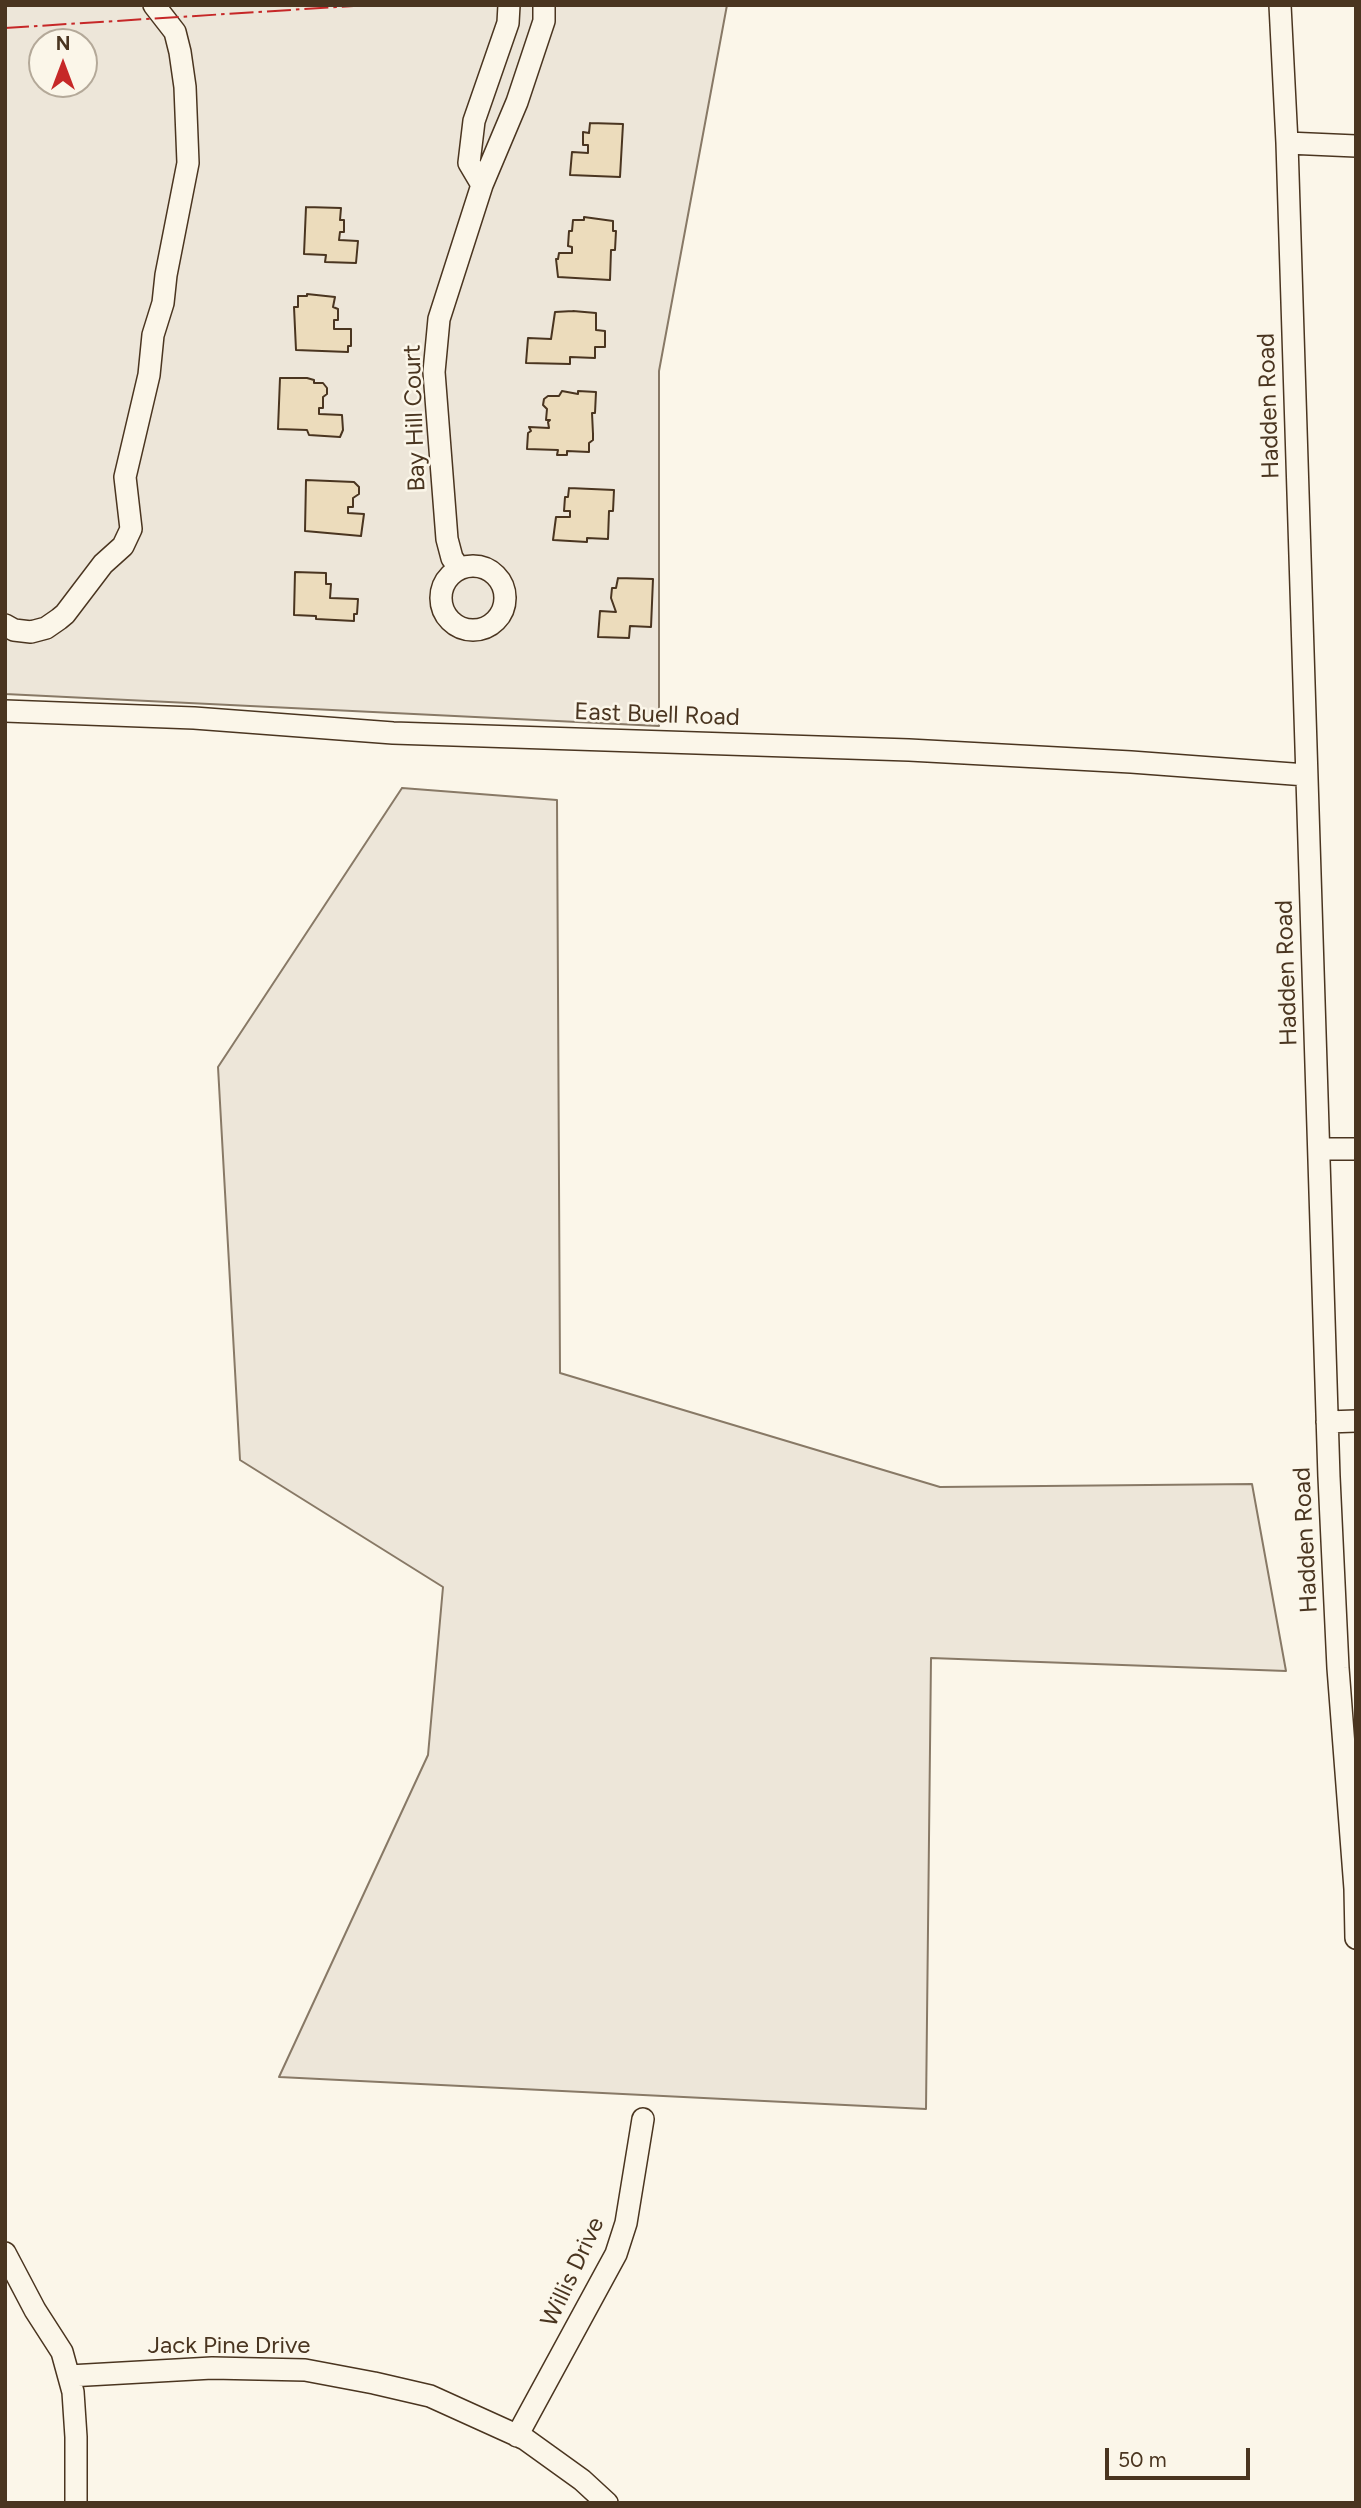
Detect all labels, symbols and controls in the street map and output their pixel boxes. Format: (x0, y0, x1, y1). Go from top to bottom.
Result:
north arrow (28, 28, 98, 98)
text: N (56, 32, 70, 55)
street label: Hadden Road (1252, 333, 1286, 479)
street label: Bay Hill Court (398, 344, 432, 492)
street label: East Buell Road (574, 698, 740, 732)
street label: Hadden Road (1270, 900, 1304, 1046)
street label: Hadden Road (1288, 1466, 1324, 1614)
street label: Willis Drive (535, 2213, 611, 2331)
street label: Jack Pine Drive (148, 2332, 310, 2360)
scale bar (1109, 2434, 1254, 2478)
text: 50 m (1118, 2447, 1167, 2472)

